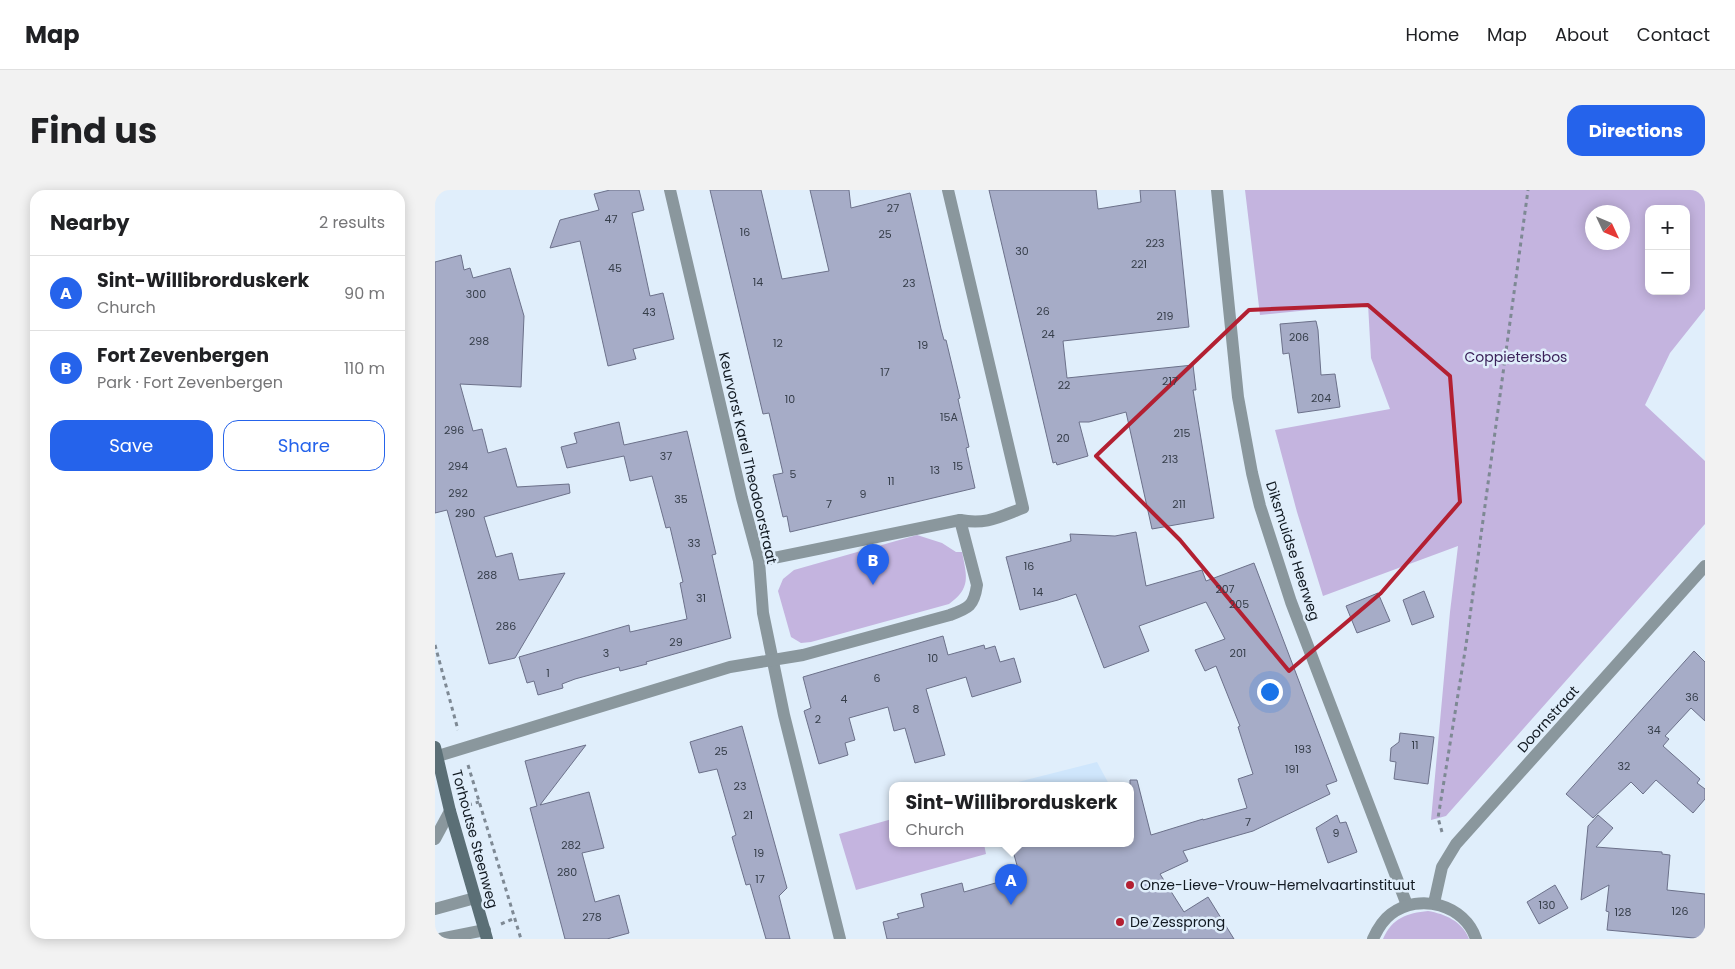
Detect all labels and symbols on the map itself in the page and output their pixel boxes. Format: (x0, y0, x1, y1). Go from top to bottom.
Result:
house number: 27 (887, 200, 899, 216)
north arrow (1585, 205, 1630, 250)
house number: 47 (605, 211, 617, 227)
house number: 16 (740, 224, 750, 240)
house number: 25 (878, 226, 892, 242)
house number: 223 (1145, 235, 1165, 251)
house number: 30 (1015, 243, 1029, 259)
house number: 221 (1131, 256, 1147, 272)
house number: 45 (608, 260, 622, 276)
house number: 14 (753, 274, 763, 290)
house number: 23 (903, 275, 915, 291)
house number: 300 (466, 286, 486, 302)
house number: 26 (1036, 303, 1050, 319)
house number: 43 (642, 304, 656, 320)
house number: 219 (1157, 308, 1173, 324)
house number: 24 (1041, 326, 1055, 342)
house number: 206 (1289, 329, 1309, 345)
house number: 298 (469, 333, 489, 349)
house number: 12 (773, 335, 783, 351)
house number: 19 (918, 337, 928, 353)
park label: Coppietersbos (1465, 347, 1567, 367)
street label: Keurvorst Karel Theodoorstraat (714, 350, 782, 566)
house number: 17 (880, 364, 890, 380)
house number: 217 (1162, 373, 1178, 389)
house number: 22 (1058, 377, 1070, 393)
house number: 204 (1311, 390, 1331, 406)
house number: 10 (785, 391, 795, 407)
house number: 15A (940, 409, 959, 425)
house number: 296 (444, 422, 464, 438)
house number: 215 (1174, 425, 1190, 441)
house number: 20 (1056, 430, 1070, 446)
house number: 37 (660, 448, 672, 464)
house number: 213 (1162, 451, 1178, 467)
house number: 294 (448, 458, 468, 474)
house number: 15 (953, 458, 963, 474)
house number: 13 (930, 462, 940, 478)
house number: 5 (790, 466, 797, 482)
house number: 11 (887, 473, 895, 489)
street label: Diksmuidse Heerweg (1261, 479, 1325, 623)
house number: 292 (448, 485, 468, 501)
house number: 9 (860, 486, 867, 502)
house number: 35 (674, 491, 688, 507)
house number: 7 (826, 496, 832, 512)
house number: 211 (1172, 496, 1186, 512)
house number: 290 (455, 505, 475, 521)
house number: 33 (688, 535, 700, 551)
pin: B (857, 544, 889, 585)
house number: 16 (1024, 558, 1034, 574)
house number: 288 (477, 567, 497, 583)
house number: 207 (1215, 581, 1235, 597)
house number: 14 (1033, 584, 1043, 600)
house number: 31 (696, 590, 706, 606)
house number: 205 (1229, 596, 1249, 612)
house number: 286 (496, 618, 516, 634)
house number: 29 (669, 634, 683, 650)
house number: 3 (603, 645, 609, 661)
house number: 201 (1230, 645, 1246, 661)
house number: 10 (928, 650, 938, 666)
house number: 1 (546, 665, 550, 681)
house number: 6 (874, 670, 881, 686)
your location (1257, 679, 1283, 705)
street label: Doornstraat (1513, 681, 1583, 757)
house number: 36 (1685, 689, 1699, 705)
house number: 4 (841, 691, 848, 707)
house number: 8 (913, 701, 920, 717)
house number: 2 (815, 711, 821, 727)
house number: 34 (1647, 722, 1661, 738)
house number: 11 (1411, 737, 1419, 753)
house number: 193 (1295, 741, 1311, 757)
house number: 25 (714, 743, 728, 759)
house number: 32 (1618, 758, 1630, 774)
house number: 191 (1285, 761, 1299, 777)
street label: Torhoutse Steenweg (447, 767, 503, 911)
house number: 23 (734, 778, 746, 794)
house number: 21 (743, 807, 753, 823)
house number: 7 (1245, 814, 1251, 830)
house number: 9 (1333, 825, 1340, 841)
house number: 282 (561, 837, 581, 853)
house number: 19 (754, 845, 764, 861)
house number: 280 (557, 864, 577, 880)
pin: A (995, 864, 1027, 905)
house number: 17 (755, 871, 765, 887)
place label: Onze-Lieve-Vrouw-Hemelvaartinstituut (1140, 875, 1415, 895)
marker: Onze-Lieve-Vrouw-Hemelvaartinstituut (1124, 879, 1136, 891)
house number: 130 (1539, 897, 1556, 913)
house number: 126 (1672, 903, 1688, 919)
house number: 128 (1615, 904, 1631, 920)
house number: 278 (582, 909, 602, 925)
place label: De Zessprong (1130, 912, 1225, 932)
marker: De Zessprong (1114, 916, 1126, 928)

